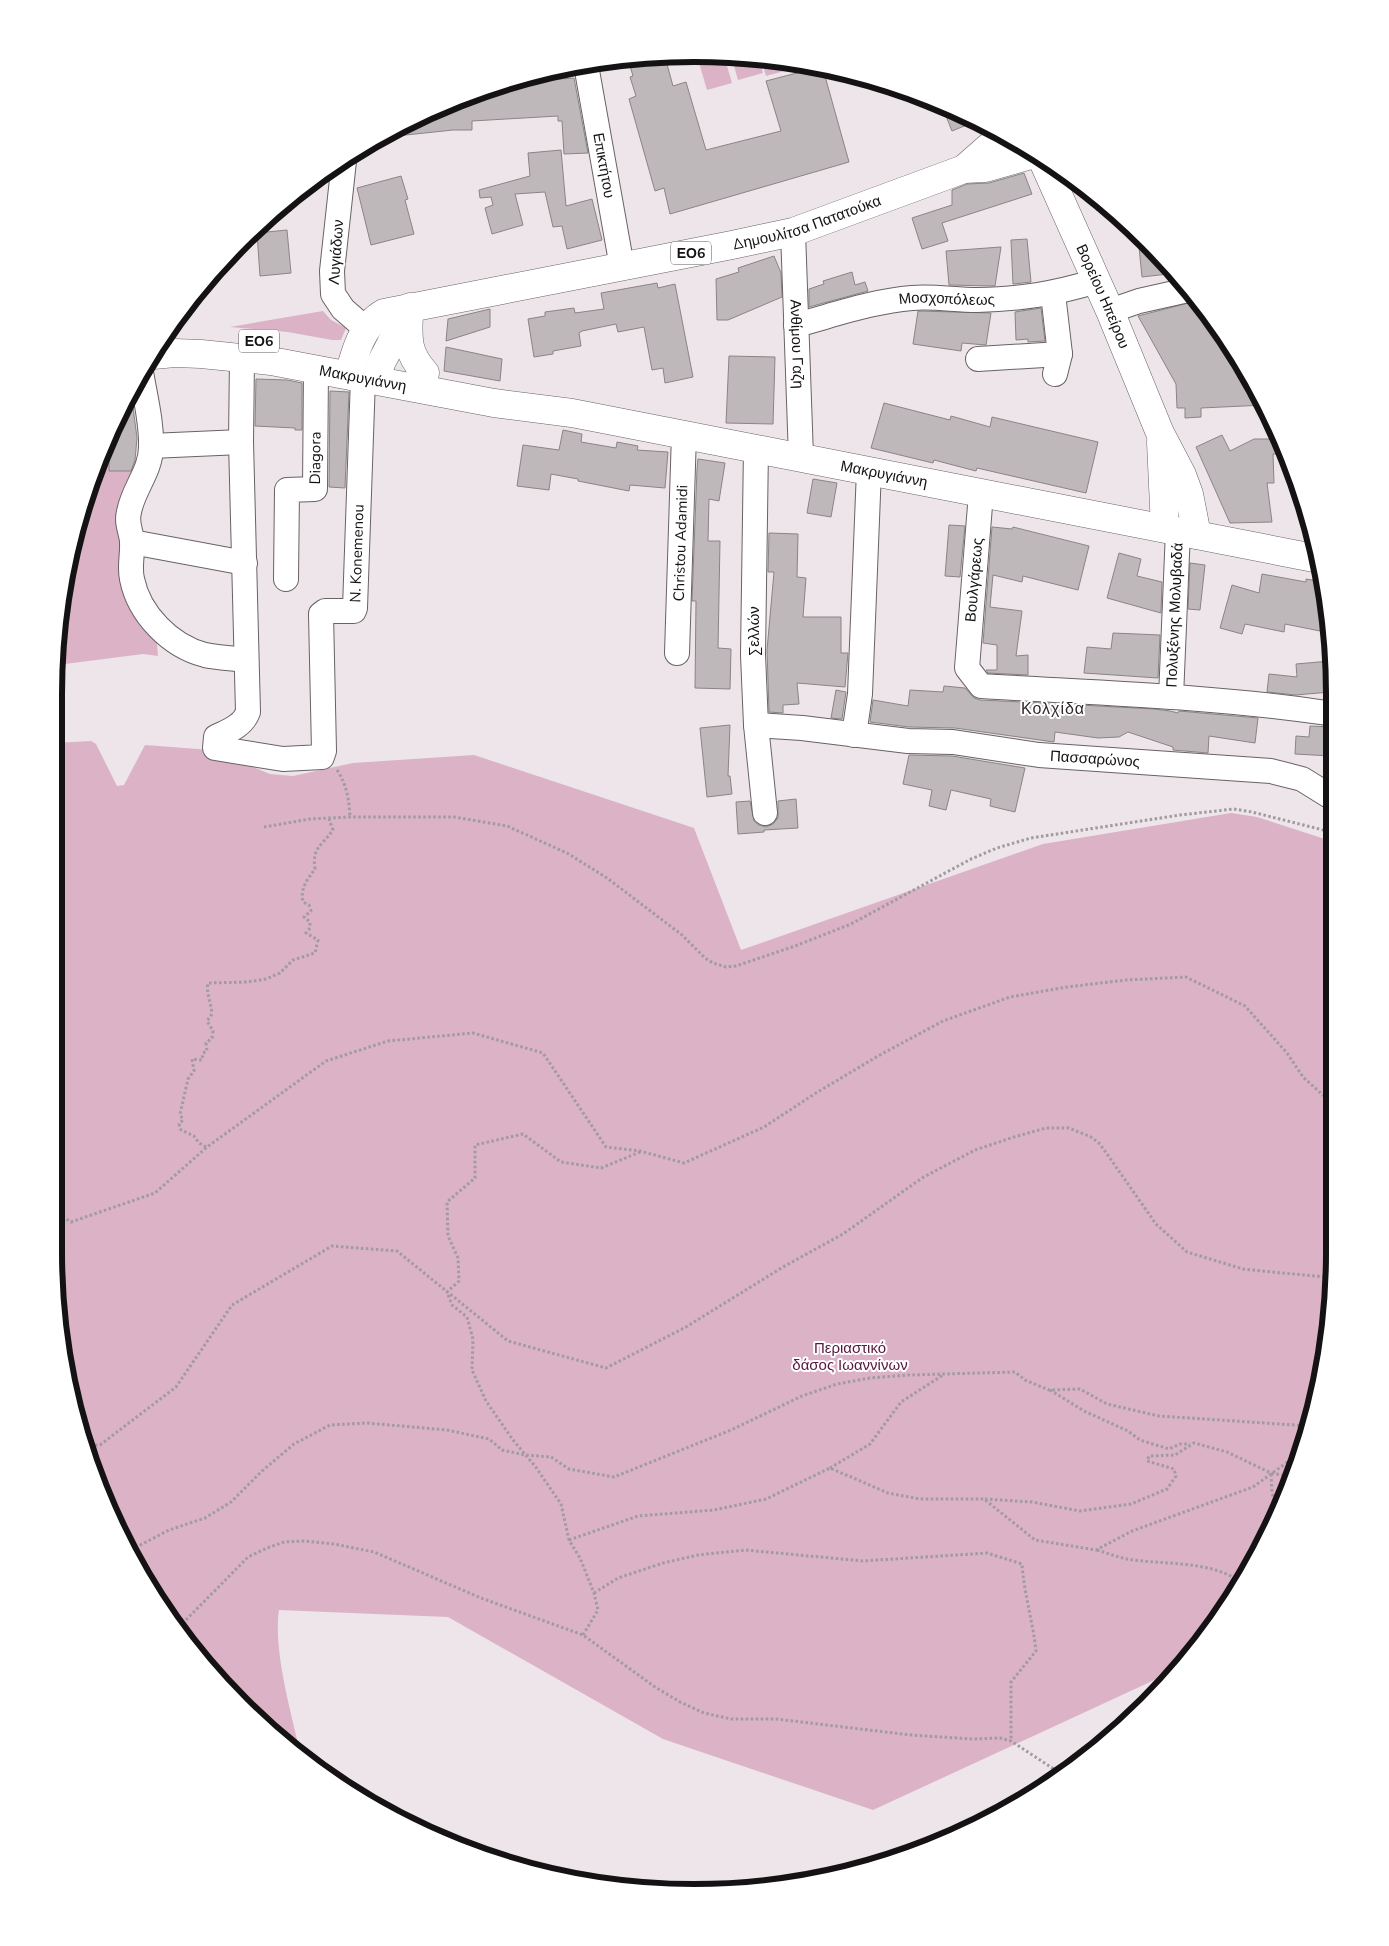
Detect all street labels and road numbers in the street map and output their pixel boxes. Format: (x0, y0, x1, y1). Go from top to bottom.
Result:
street label: Επικτήτου (588, 131, 620, 200)
street label: Δημουλίτσα Πατατούκα (731, 190, 884, 255)
street label: Λυγιάδων (324, 219, 348, 285)
street label: Βορείου Ηπείρου (1071, 241, 1134, 352)
road number: ΕΟ6 (671, 242, 711, 264)
street label: Μοσχοπόλεως (898, 287, 995, 310)
street label: Ανθίμου Γαζη (785, 299, 809, 389)
road number: ΕΟ6 (239, 330, 279, 352)
street label: Μακρυγιάννη (318, 360, 408, 396)
street label: Diagora (305, 431, 325, 485)
street label: Μακρυγιάννη (839, 456, 929, 492)
street label: Christou Adamidi (669, 484, 692, 602)
street label: N. Konemenou (345, 504, 369, 603)
street label: Βουλγάρεως (960, 537, 988, 623)
street label: Πολυξένης Μολυβαδά (1161, 542, 1188, 688)
street label: Σελλών (744, 606, 764, 656)
street label: Πασσαρώνος (1049, 746, 1141, 772)

